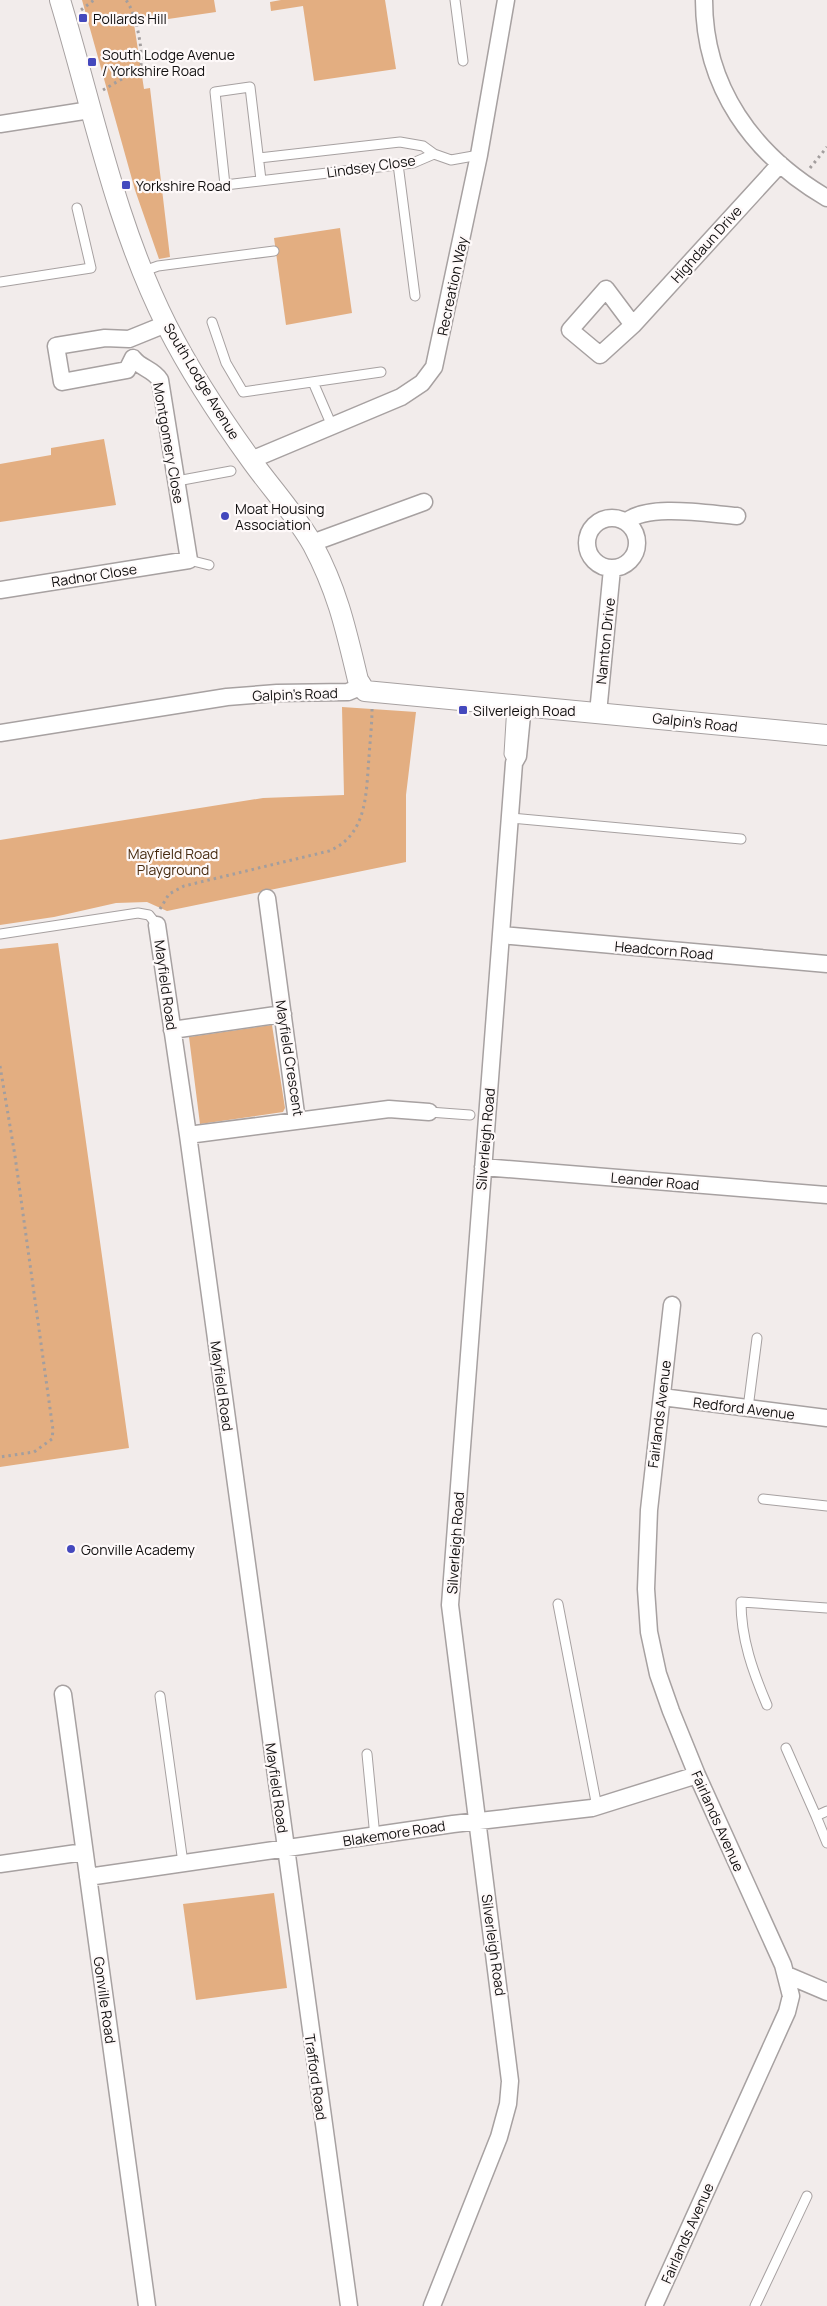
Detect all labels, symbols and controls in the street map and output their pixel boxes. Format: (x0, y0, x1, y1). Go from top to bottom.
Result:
place label: Pollards Hill (93, 9, 167, 28)
marker: Pollards Hill (77, 12, 89, 24)
place label: South Lodge Avenue / Yorkshire Road (102, 45, 235, 80)
marker: South Lodge Avenue / Yorkshire Road (86, 56, 98, 68)
street label: Lindsey Close (325, 150, 417, 182)
place label: Yorkshire Road (136, 176, 231, 195)
marker: Yorkshire Road (120, 179, 132, 191)
street label: Highdaun Drive (666, 201, 746, 287)
street label: Recreation Way (432, 234, 472, 337)
street label: South Lodge Avenue (160, 319, 244, 443)
street label: Montgomery Close (149, 381, 189, 505)
place label: Moat Housing Association (235, 499, 325, 534)
marker: Moat Housing Association (219, 510, 231, 522)
street label: Radnor Close (50, 559, 138, 591)
street label: Namton Drive (591, 597, 619, 685)
street label: Galpin's Road (252, 683, 338, 705)
place label: Silverleigh Road (473, 701, 576, 720)
marker: Silverleigh Road (457, 704, 469, 716)
street label: Galpin's Road (651, 708, 739, 736)
park label: Mayfield Road Playground (128, 844, 218, 879)
street label: Headcorn Road (614, 936, 714, 964)
street label: Mayfield Road (150, 939, 182, 1031)
street label: Mayfield Crescent (271, 999, 309, 1118)
street label: Silverleigh Road (471, 1087, 499, 1191)
street label: Leander Road (610, 1168, 700, 1194)
street label: Mayfield Road (206, 1340, 238, 1432)
street label: Fairlands Avenue (643, 1359, 675, 1469)
street label: Redford Avenue (692, 1392, 796, 1424)
street label: Silverleigh Road (442, 1491, 468, 1595)
place label: Gonville Academy (81, 1540, 196, 1559)
marker: Gonville Academy (65, 1543, 77, 1555)
street label: Mayfield Road (261, 1742, 293, 1834)
street label: Fairlands Avenue (687, 1768, 749, 1874)
street label: Blakemore Road (341, 1816, 447, 1850)
street label: Silverleigh Road (477, 1893, 511, 1997)
street label: Gonville Road (89, 1955, 121, 2045)
street label: Trafford Road (301, 2033, 331, 2121)
street label: Fairlands Avenue (656, 2180, 718, 2286)

